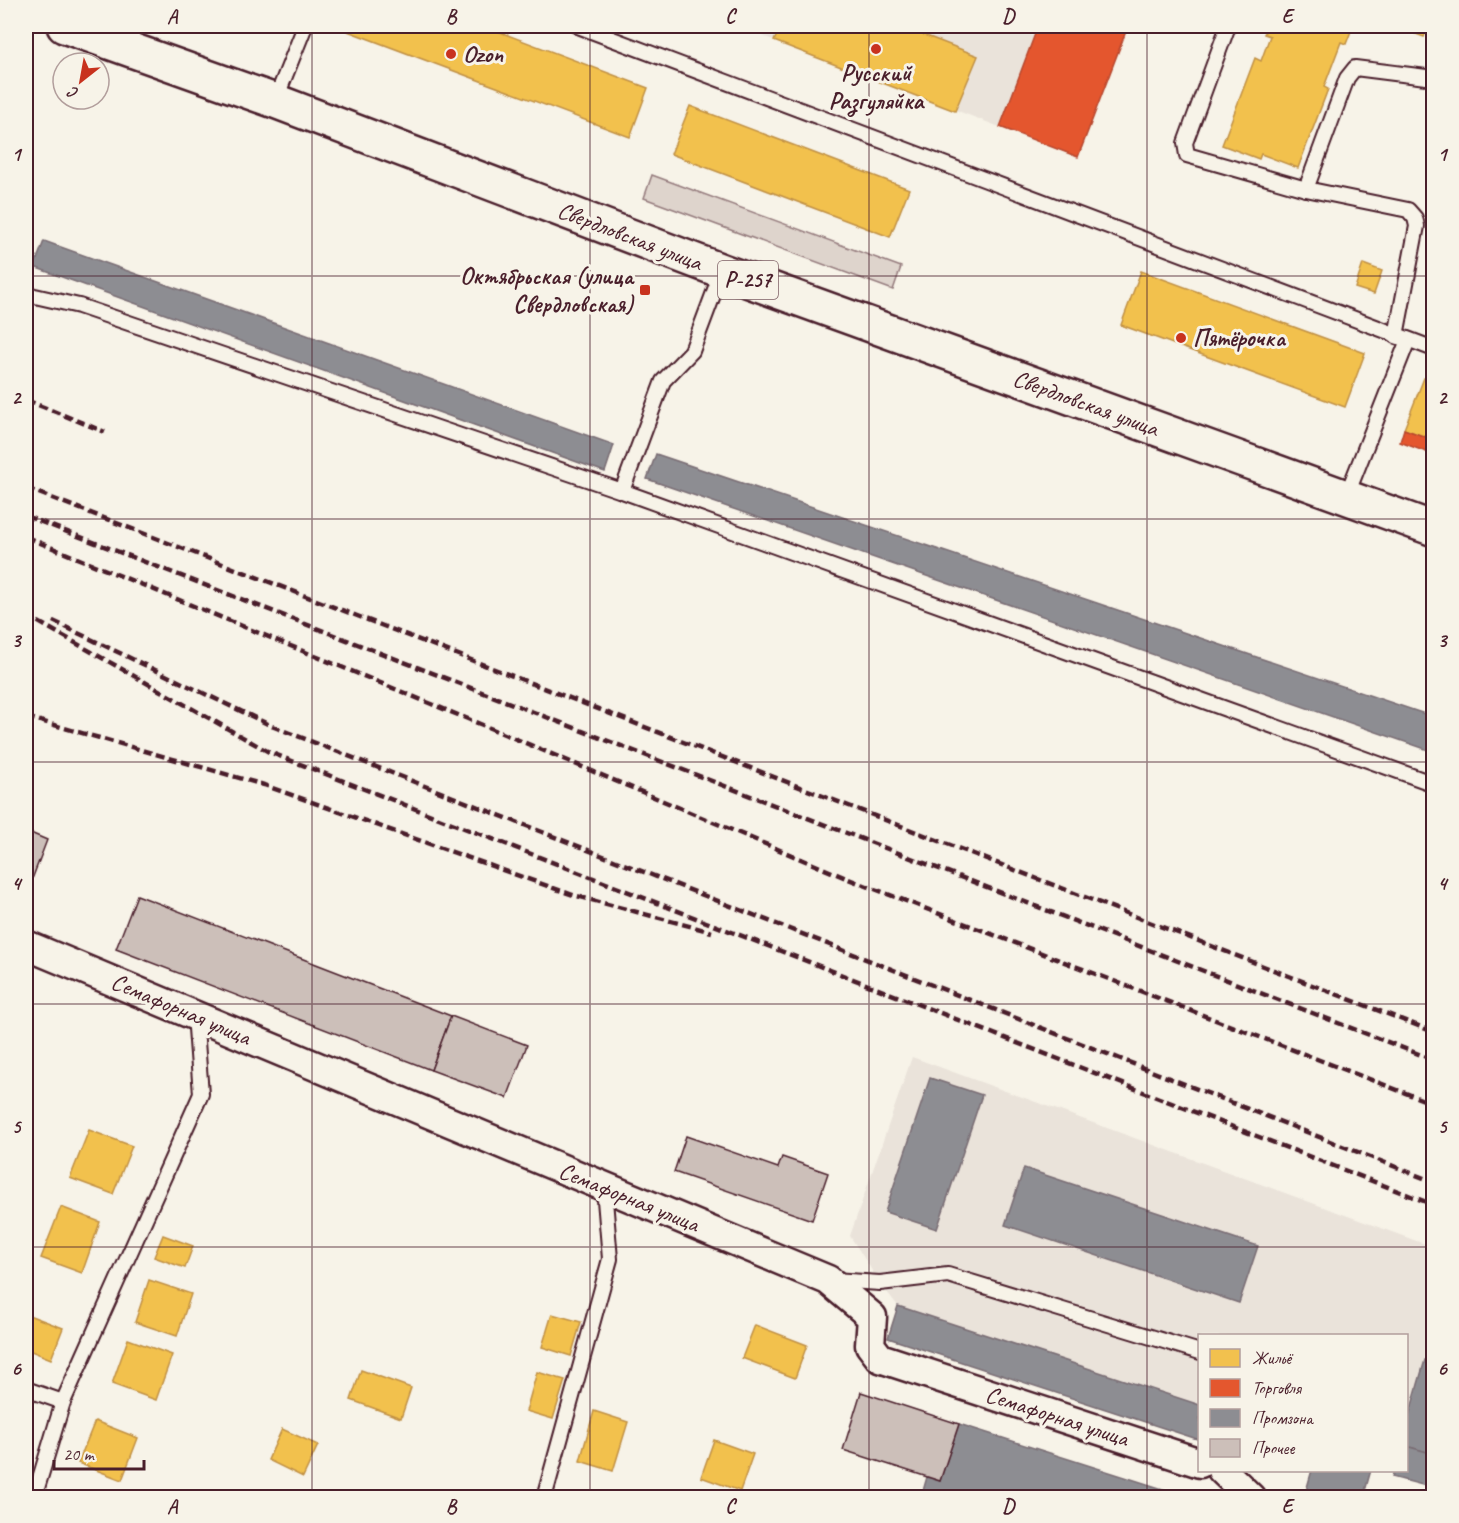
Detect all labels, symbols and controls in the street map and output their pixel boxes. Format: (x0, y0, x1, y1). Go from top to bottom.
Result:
text: A (167, 4, 179, 29)
text: B (446, 4, 458, 29)
text: C (725, 4, 737, 29)
text: D (1002, 4, 1016, 29)
text: E (1282, 4, 1296, 29)
place label: Ozon (463, 39, 504, 69)
marker: Русский Разгуляйка (869, 42, 883, 56)
marker: Ozon (444, 47, 458, 61)
north arrow (51, 51, 111, 111)
place label: Русский Разгуляйка (829, 58, 925, 117)
text: С (63, 81, 82, 104)
text: 1 (12, 142, 23, 167)
text: 1 (1438, 142, 1449, 167)
street label: Свердловская улица (553, 195, 708, 278)
place label: Октябрьская (улица Свердловская) (460, 261, 635, 319)
road number: Р-257 (718, 261, 778, 299)
marker: Октябрьская (улица Свердловская) (638, 283, 652, 297)
place label: Пятёрочка (1193, 323, 1286, 353)
marker: Пятёрочка (1174, 331, 1188, 345)
street label: Свердловская улица (1009, 363, 1164, 444)
text: 2 (12, 385, 23, 410)
text: 2 (1438, 385, 1449, 410)
text: 3 (12, 628, 23, 653)
text: 3 (1438, 628, 1449, 653)
text: 4 (12, 871, 24, 896)
text: 4 (1438, 871, 1450, 896)
street label: Семафорная улица (107, 966, 257, 1052)
text: 5 (12, 1114, 23, 1139)
text: 5 (1438, 1114, 1449, 1139)
street label: Семафорная улица (555, 1155, 705, 1239)
legend (1198, 1334, 1408, 1472)
text: Жильё (1252, 1347, 1294, 1369)
text: 6 (11, 1356, 22, 1381)
text: 6 (1437, 1356, 1448, 1381)
text: Торговля (1252, 1377, 1303, 1399)
street label: Семафорная улица (982, 1379, 1134, 1454)
text: Промзона (1252, 1407, 1314, 1429)
scale bar (54, 1433, 144, 1471)
text: Прочее (1252, 1437, 1295, 1459)
text: 20 m (63, 1443, 96, 1465)
text: A (167, 1494, 179, 1519)
text: B (446, 1494, 458, 1519)
text: C (725, 1494, 737, 1519)
text: D (1002, 1494, 1016, 1519)
text: E (1282, 1494, 1296, 1519)

